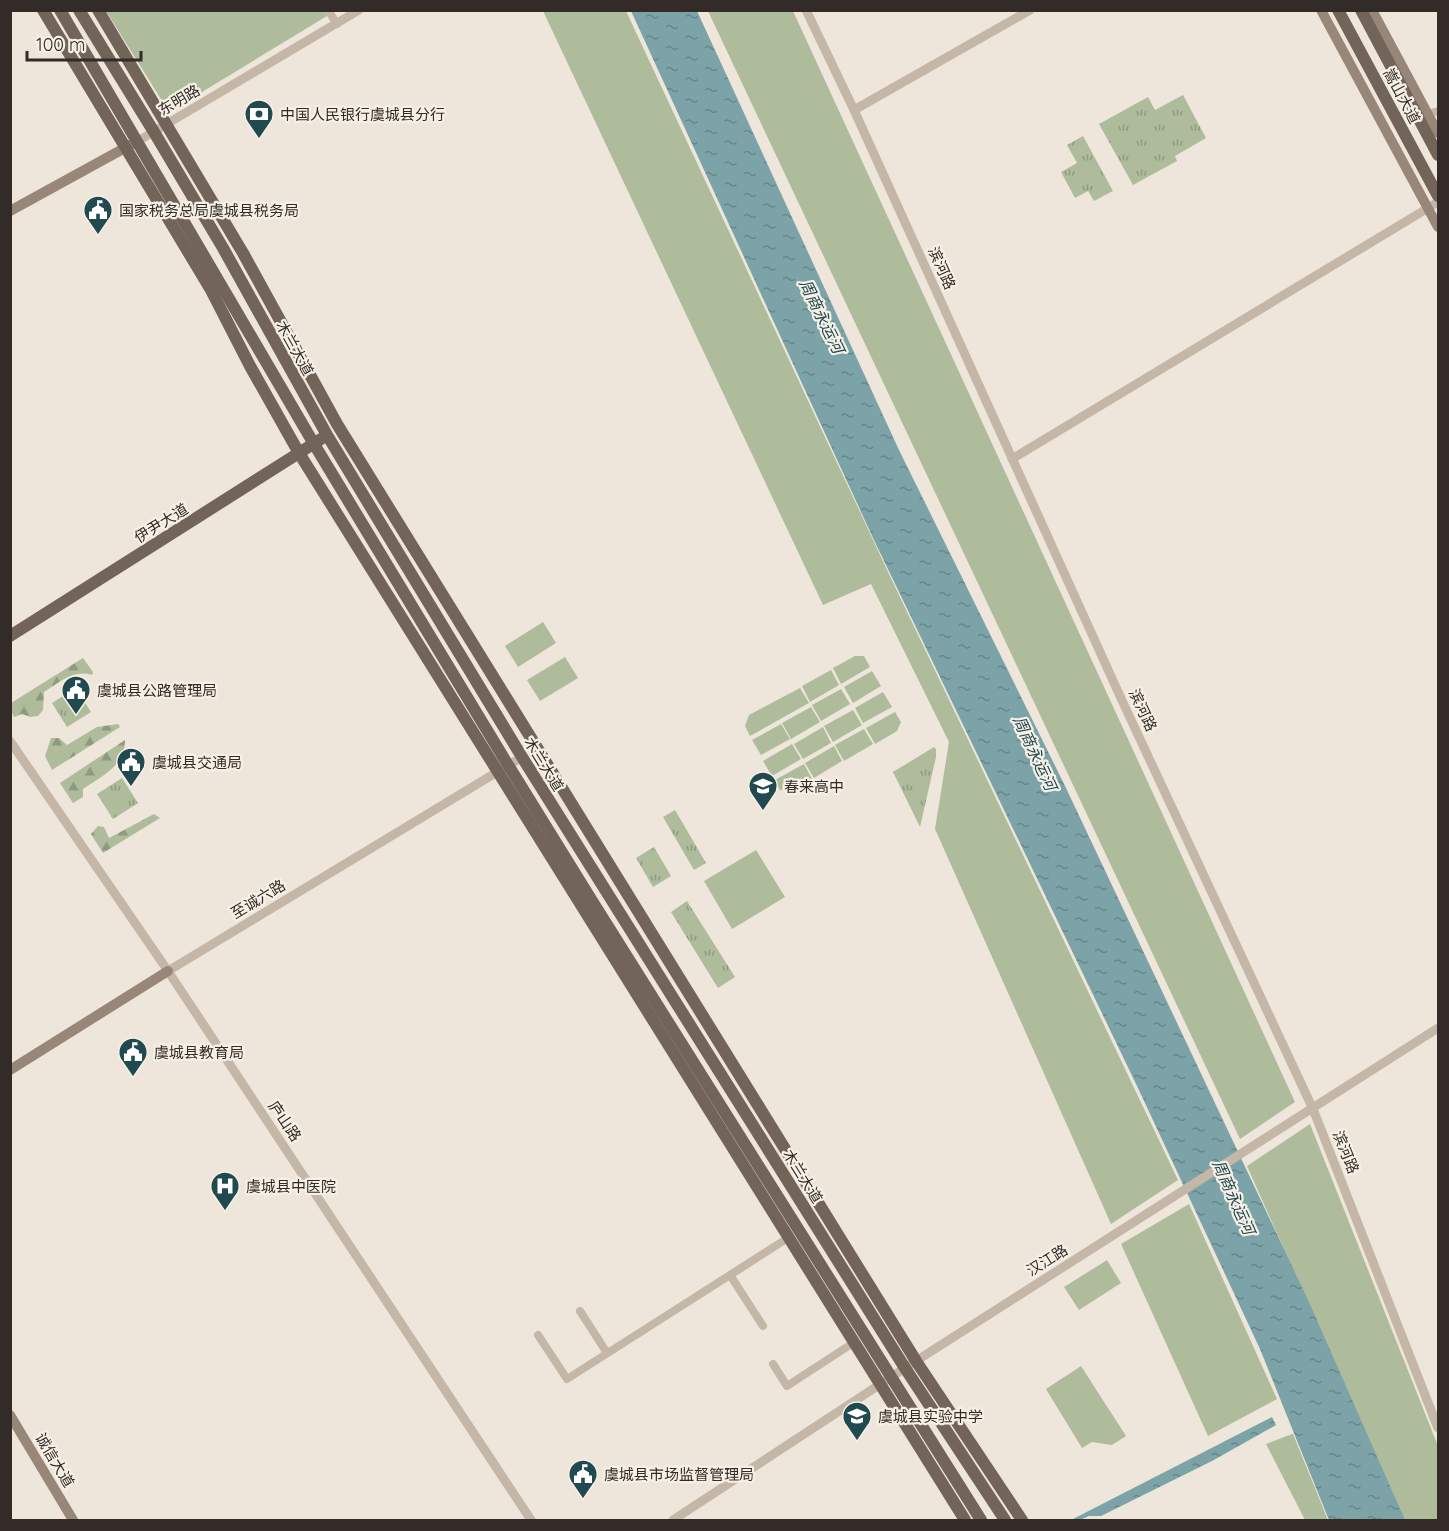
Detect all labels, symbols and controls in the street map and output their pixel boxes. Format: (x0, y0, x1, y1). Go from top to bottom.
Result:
scale bar (27, 24, 141, 62)
text: 100 m (36, 33, 85, 56)
street label: 嵩山大道 (1380, 65, 1424, 127)
street label: 东明路 (155, 81, 203, 119)
bank icon: 中国人民银行虞城县分行 (243, 98, 275, 140)
place label: 中国人民银行虞城县分行 (280, 105, 445, 124)
public building icon: 国家税务总局虞城县税务局 (82, 194, 114, 236)
place label: 国家税务总局虞城县税务局 (119, 201, 299, 220)
street label: 滨河路 (924, 244, 960, 292)
water label: 周商永运河 (795, 276, 850, 359)
street label: 木兰大道 (272, 317, 318, 379)
street label: 伊尹大道 (131, 499, 191, 547)
public building icon: 虞城县公路管理局 (60, 674, 92, 716)
place label: 虞城县公路管理局 (97, 681, 217, 700)
street label: 滨河路 (1125, 686, 1161, 734)
water label: 周商永运河 (1009, 713, 1062, 796)
street label: 木兰大道 (520, 734, 568, 794)
public building icon: 虞城县交通局 (115, 746, 147, 788)
place label: 虞城县交通局 (152, 753, 242, 772)
school or university icon: 春来高中 (747, 770, 779, 812)
place label: 春来高中 (784, 777, 844, 796)
street label: 至诚六路 (227, 875, 289, 923)
public building icon: 虞城县教育局 (117, 1036, 149, 1078)
place label: 虞城县教育局 (154, 1043, 244, 1062)
street label: 庐山路 (265, 1097, 305, 1145)
street label: 滨河路 (1329, 1128, 1363, 1176)
street label: 木兰大道 (779, 1146, 827, 1206)
water label: 周商永运河 (1209, 1156, 1261, 1240)
hospital icon: 虞城县中医院 (209, 1170, 241, 1212)
place label: 虞城县中医院 (246, 1177, 336, 1196)
street label: 汉江路 (1023, 1240, 1071, 1280)
school or university icon: 虞城县实验中学 (841, 1400, 873, 1442)
place label: 虞城县实验中学 (878, 1407, 983, 1426)
street label: 诚信大道 (31, 1429, 79, 1491)
public building icon: 虞城县市场监督管理局 (567, 1458, 599, 1500)
place label: 虞城县市场监督管理局 (604, 1465, 754, 1484)

